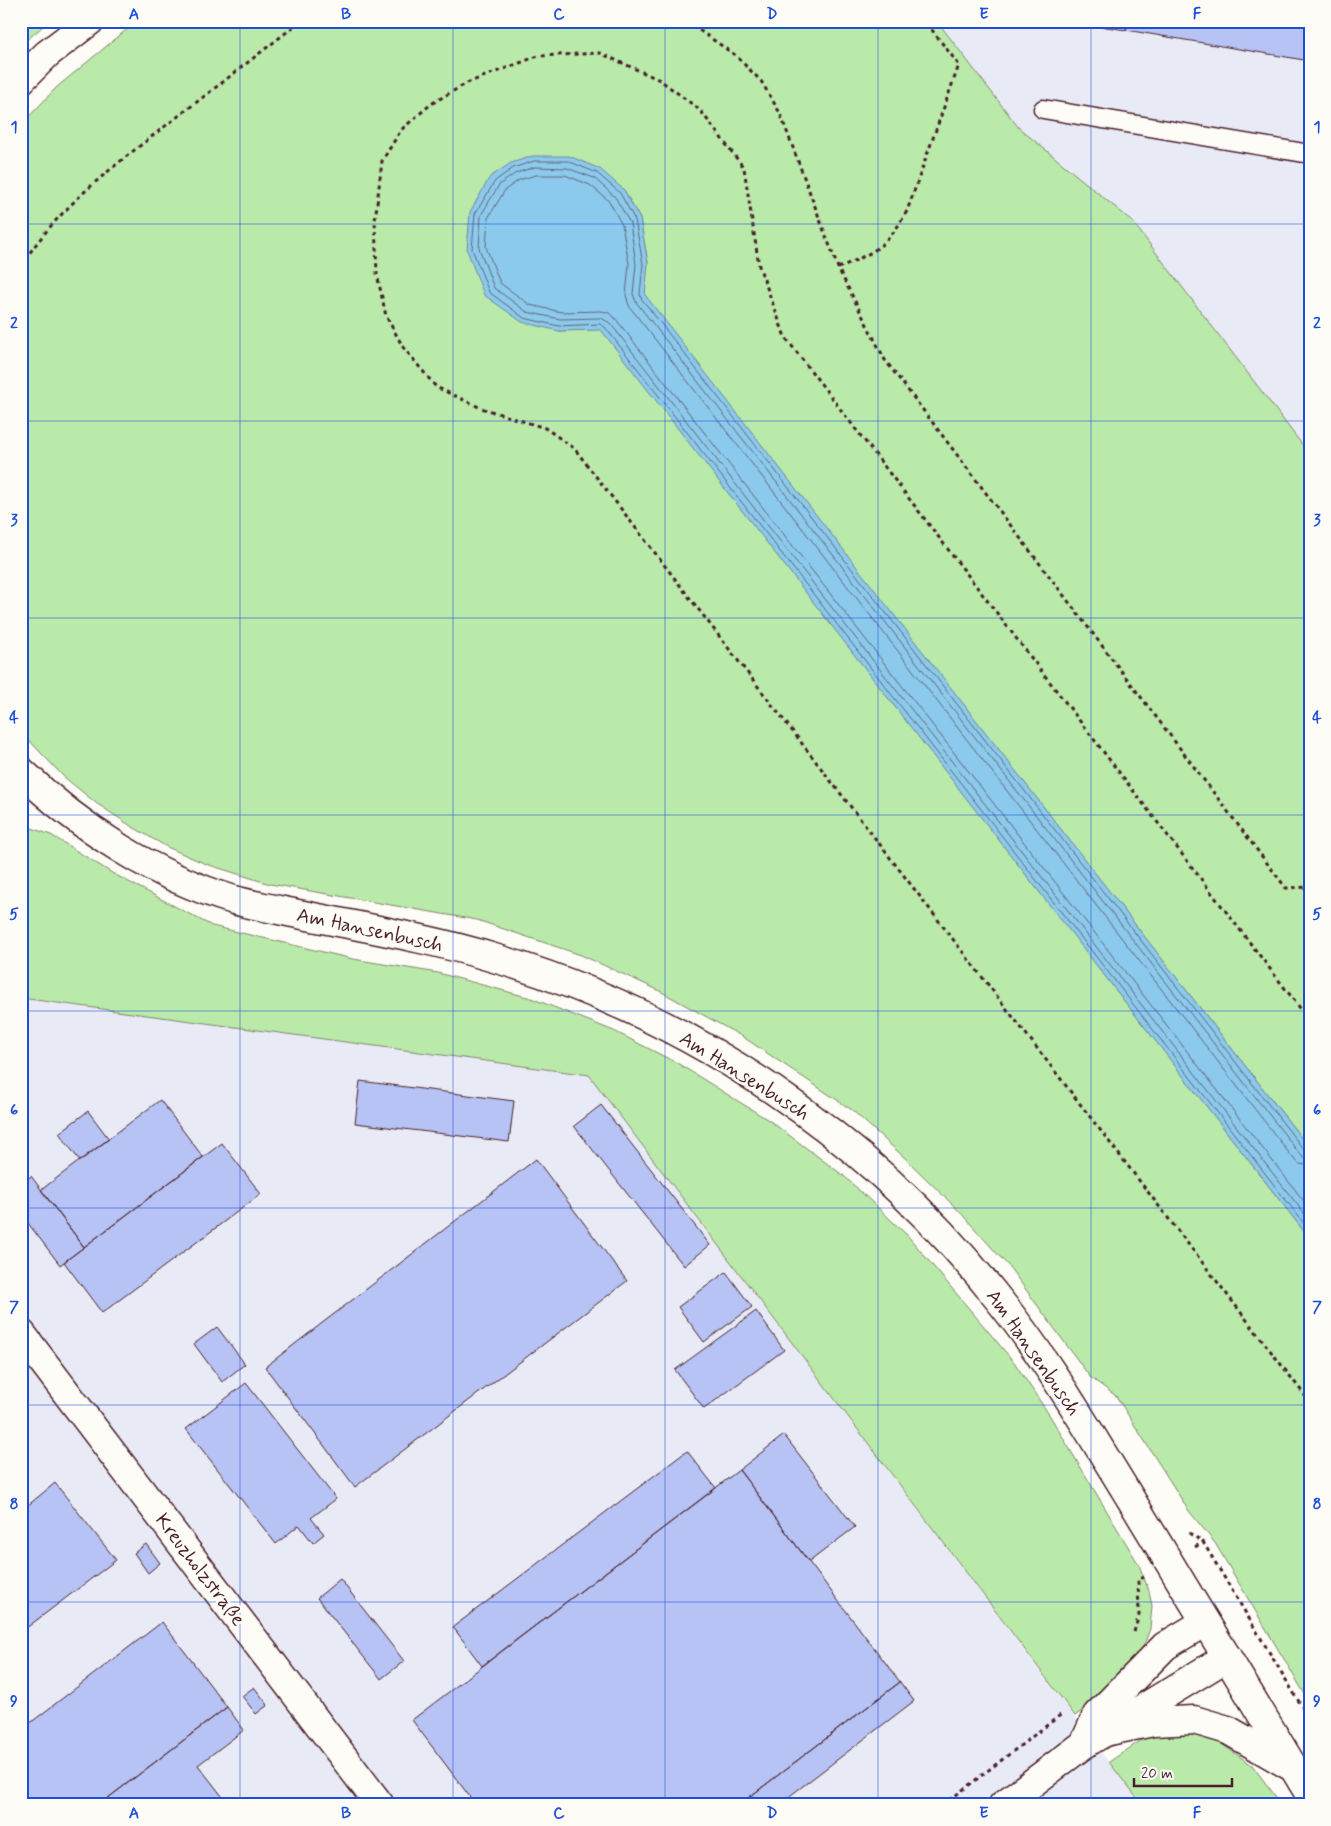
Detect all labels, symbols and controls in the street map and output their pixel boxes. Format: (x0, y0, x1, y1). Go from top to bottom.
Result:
text: A (129, 4, 139, 25)
text: B (341, 4, 351, 25)
text: C (553, 4, 565, 25)
text: D (766, 4, 778, 25)
text: E (979, 4, 989, 25)
text: F (1193, 4, 1202, 25)
text: 1 (10, 117, 18, 138)
text: 1 (1313, 117, 1321, 138)
text: 2 (10, 313, 18, 334)
text: 2 (1313, 313, 1321, 334)
text: 3 (10, 510, 18, 531)
text: 3 (1313, 510, 1321, 531)
text: 4 (9, 707, 19, 728)
text: 4 (1312, 707, 1322, 728)
street label: Am Hansenbusch (294, 902, 445, 959)
text: 5 (9, 904, 19, 925)
text: 5 (1312, 904, 1322, 925)
street label: Am Hansenbusch (674, 1025, 814, 1127)
text: 6 (10, 1100, 18, 1121)
text: 6 (1313, 1100, 1321, 1121)
street label: Am Hansenbusch (979, 1284, 1086, 1421)
text: 7 (9, 1297, 19, 1318)
text: 7 (1312, 1297, 1322, 1318)
text: 8 (9, 1494, 19, 1515)
text: 8 (1312, 1494, 1322, 1515)
street label: Kreuzholzstraße (148, 1508, 251, 1632)
text: 9 (10, 1691, 18, 1712)
text: 9 (1313, 1691, 1321, 1712)
scale bar (1134, 1756, 1231, 1788)
text: 20 m (1141, 1764, 1173, 1784)
text: A (129, 1803, 139, 1824)
text: B (341, 1803, 351, 1824)
text: C (553, 1803, 565, 1824)
text: D (766, 1803, 778, 1824)
text: E (979, 1803, 989, 1824)
text: F (1193, 1803, 1202, 1824)

